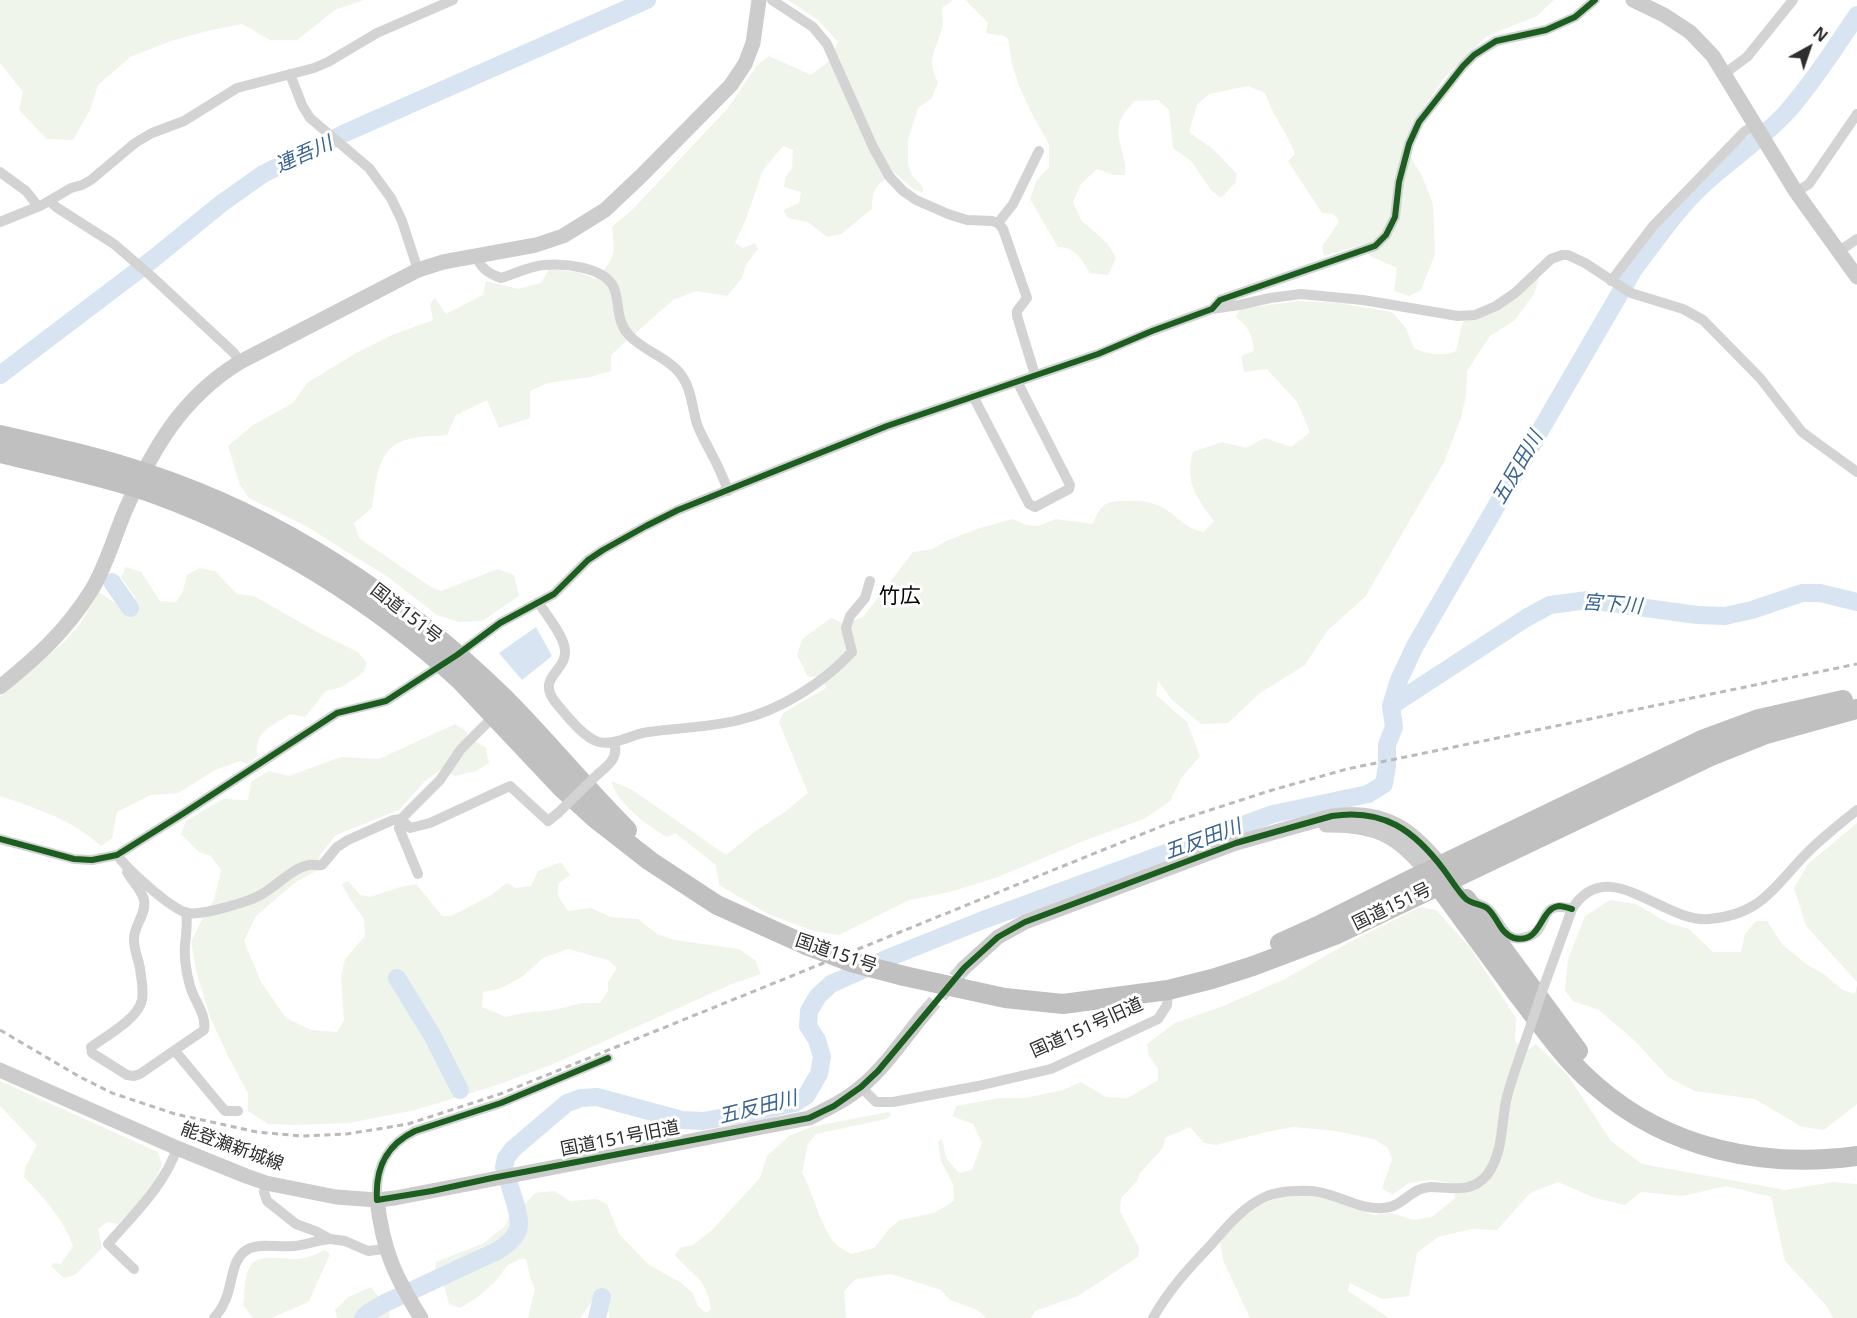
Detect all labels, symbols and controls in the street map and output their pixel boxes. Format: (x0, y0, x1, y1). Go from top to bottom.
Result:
north arrow (1779, 18, 1839, 78)
text: N (1809, 22, 1833, 47)
water label: 連吾川 (272, 132, 336, 178)
water label: 五反田川 (1488, 427, 1548, 509)
street label: 国道151号 (366, 579, 446, 649)
district label: 竹広 (879, 584, 921, 610)
water label: 宮下川 (1581, 591, 1643, 619)
water label: 五反田川 (1161, 815, 1245, 865)
street label: 国道151号 (1349, 879, 1435, 935)
street label: 国道151号 (792, 930, 880, 978)
street label: 国道151号旧道 (1027, 994, 1147, 1062)
water label: 五反田川 (716, 1087, 800, 1129)
street label: 国道151号旧道 (559, 1117, 681, 1161)
street label: 能登瀬新城線 (178, 1118, 286, 1176)

